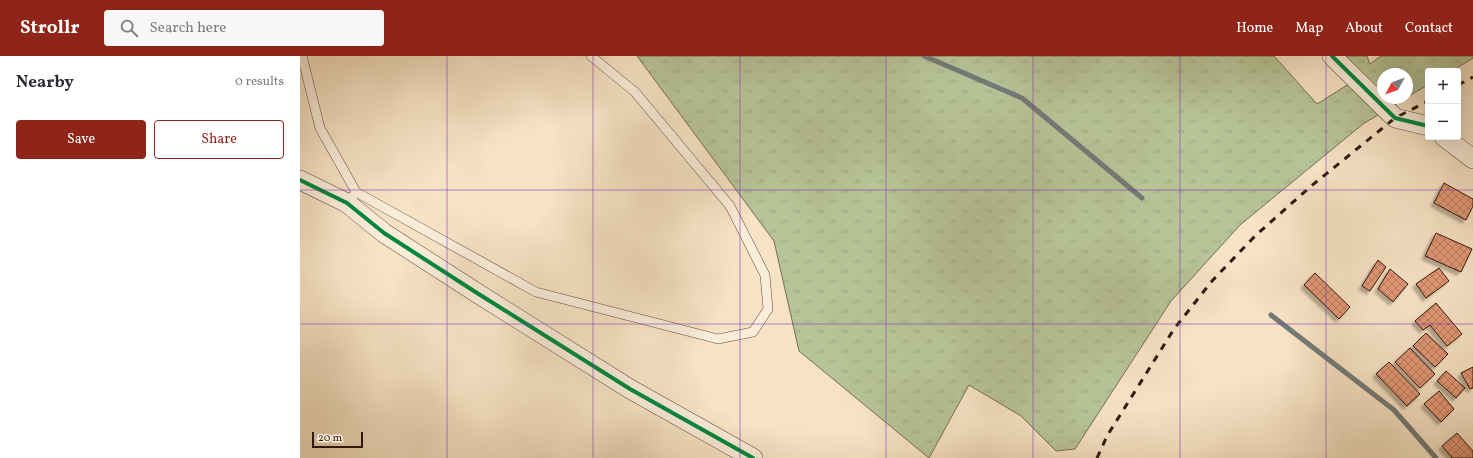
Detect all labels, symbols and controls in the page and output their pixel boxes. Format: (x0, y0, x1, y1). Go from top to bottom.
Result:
search box (104, 10, 384, 46)
text: Strollr (20, 15, 80, 41)
icon: search (118, 17, 140, 39)
text: Search here (150, 18, 226, 39)
text: Home (1236, 19, 1273, 38)
text: Map (1295, 19, 1323, 38)
text: About (1345, 19, 1383, 38)
text: Contact (1405, 19, 1453, 38)
north arrow (1377, 68, 1413, 104)
map controls (1425, 68, 1461, 140)
button: + (1425, 68, 1461, 104)
text: Nearby (16, 71, 74, 94)
text: 0 results (235, 73, 284, 91)
button: − (1425, 104, 1461, 140)
button: Save (16, 120, 146, 159)
button: Share (154, 120, 284, 159)
scale bar (312, 430, 363, 449)
text: 20 m (318, 431, 342, 446)

